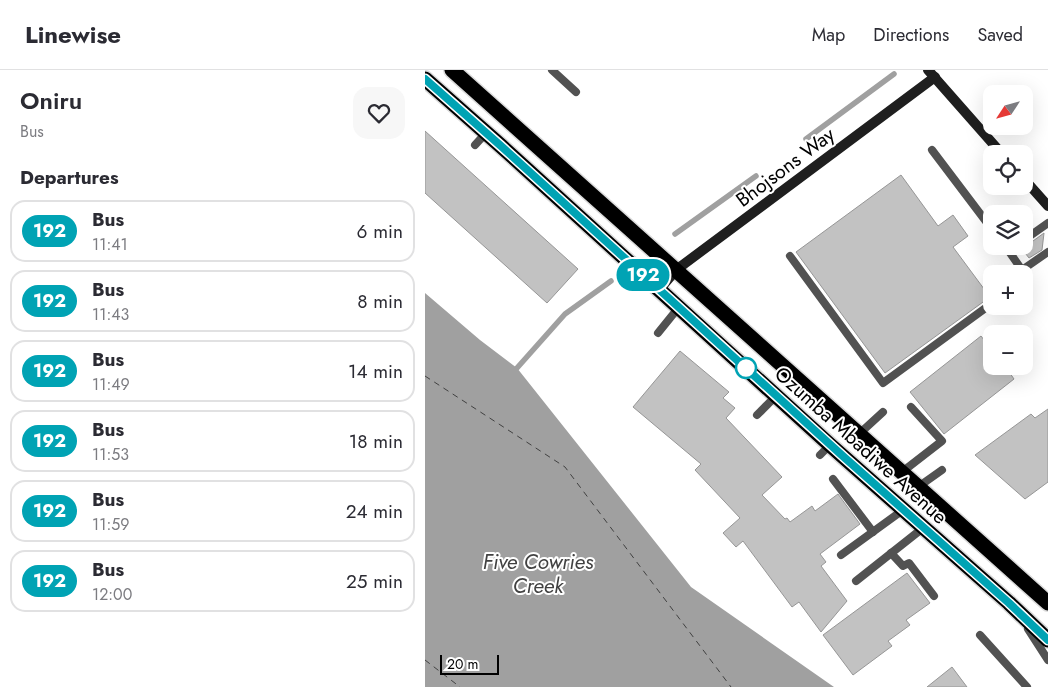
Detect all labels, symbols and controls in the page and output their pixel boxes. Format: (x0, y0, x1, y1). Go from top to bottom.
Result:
text: Linewise (25, 17, 121, 52)
text: Map (812, 22, 845, 48)
text: Directions (873, 22, 949, 48)
text: Saved (977, 22, 1023, 48)
text: Oniru (20, 83, 82, 118)
north arrow (983, 85, 1033, 135)
map controls (983, 85, 1033, 375)
button: heart (353, 87, 405, 139)
text: Bus (20, 120, 44, 143)
street label: Bhojsons Way (730, 120, 841, 214)
button: locate (983, 145, 1033, 195)
text: Departures (20, 164, 119, 191)
button: layers (983, 205, 1033, 255)
text: Bus (92, 206, 124, 233)
text: 192 (33, 218, 66, 244)
text: 6 min (357, 218, 403, 245)
text: 11:41 (92, 233, 128, 256)
line badge: 192 (614, 259, 672, 291)
text: 192 (626, 262, 660, 288)
button: + (983, 265, 1033, 315)
text: Bus (92, 276, 124, 303)
text: 192 (33, 288, 66, 314)
text: 8 min (357, 288, 403, 315)
text: 11:43 (92, 303, 129, 326)
button: − (983, 325, 1033, 375)
text: Bus (92, 346, 124, 373)
unlabelled marker (735, 357, 757, 379)
text: 192 (33, 358, 66, 384)
text: 14 min (348, 358, 403, 385)
street label: Ozumba Mbadiwe Avenue (768, 360, 953, 531)
text: 11:49 (92, 373, 130, 396)
text: Bus (92, 416, 124, 443)
text: 192 (33, 428, 66, 454)
text: 18 min (349, 428, 403, 455)
text: 11:53 (92, 443, 129, 466)
text: Bus (92, 486, 124, 513)
text: 192 (33, 498, 66, 524)
text: 24 min (346, 498, 403, 525)
text: 11:59 (92, 513, 129, 536)
water label: Five Cowries Creek (483, 547, 594, 601)
text: Bus (92, 556, 124, 583)
text: 192 (33, 568, 66, 594)
text: 25 min (346, 568, 403, 595)
text: 12:00 (92, 583, 132, 606)
scale bar (440, 652, 499, 675)
text: 20 m (447, 654, 479, 674)

